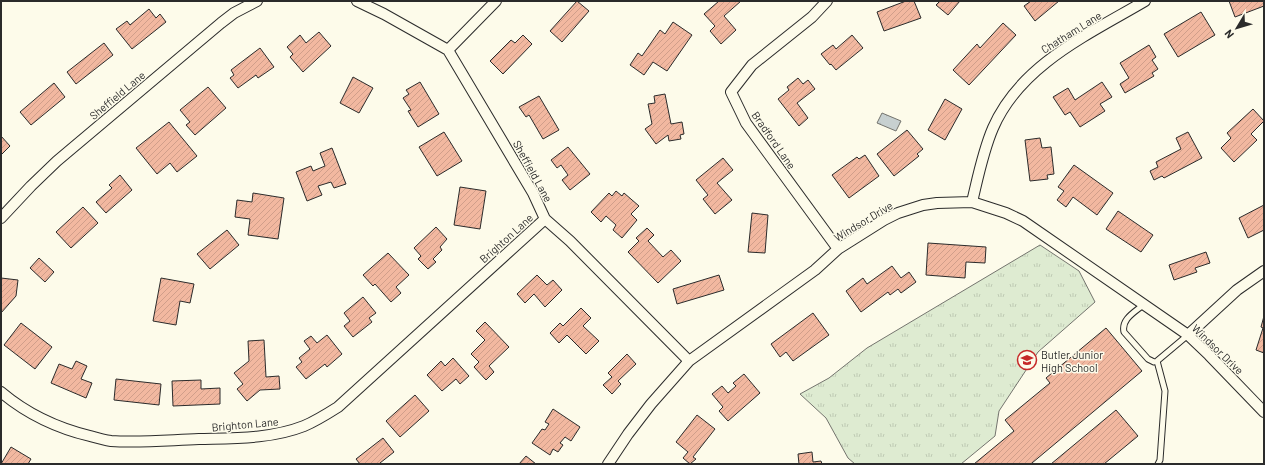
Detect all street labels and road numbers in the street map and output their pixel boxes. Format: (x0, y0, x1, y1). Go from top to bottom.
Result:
street label: Chatham Lane (1038, 8, 1104, 56)
street label: Sheffield Lane (87, 68, 148, 122)
street label: Bradford Lane (749, 109, 799, 172)
street label: Sheffield Lane (511, 138, 555, 204)
street label: Windsor Drive (831, 198, 895, 244)
street label: Brighton Lane (477, 211, 535, 265)
street label: Windsor Drive (1190, 321, 1246, 377)
street label: Brighton Lane (211, 415, 279, 433)

